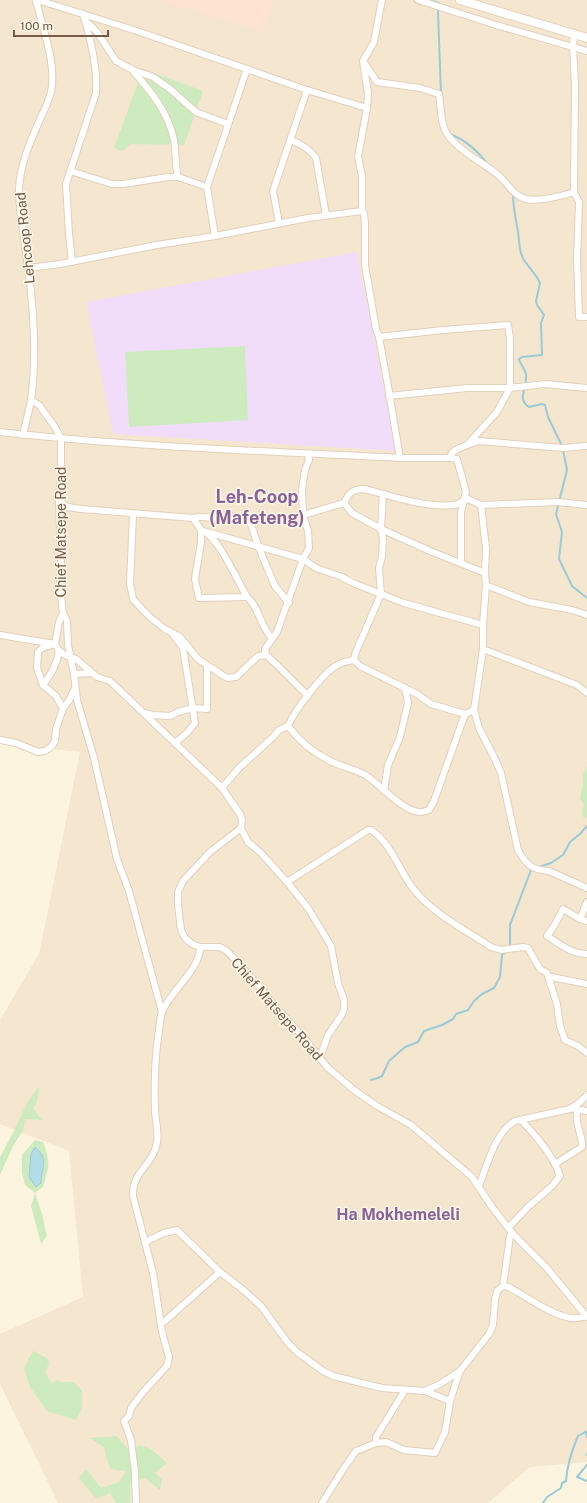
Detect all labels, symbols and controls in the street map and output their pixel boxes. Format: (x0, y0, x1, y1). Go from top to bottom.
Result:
scale bar (14, 12, 108, 38)
text: 100 m (20, 19, 53, 33)
street label: Lehcoop Road (12, 191, 38, 285)
street label: Chief Matsepe Road (53, 467, 69, 597)
district label: Leh-Coop (Mafeteng) (209, 486, 305, 528)
street label: Chief Matsepe Road (228, 954, 326, 1064)
district label: Ha Mokhemeleli (336, 1205, 460, 1224)

